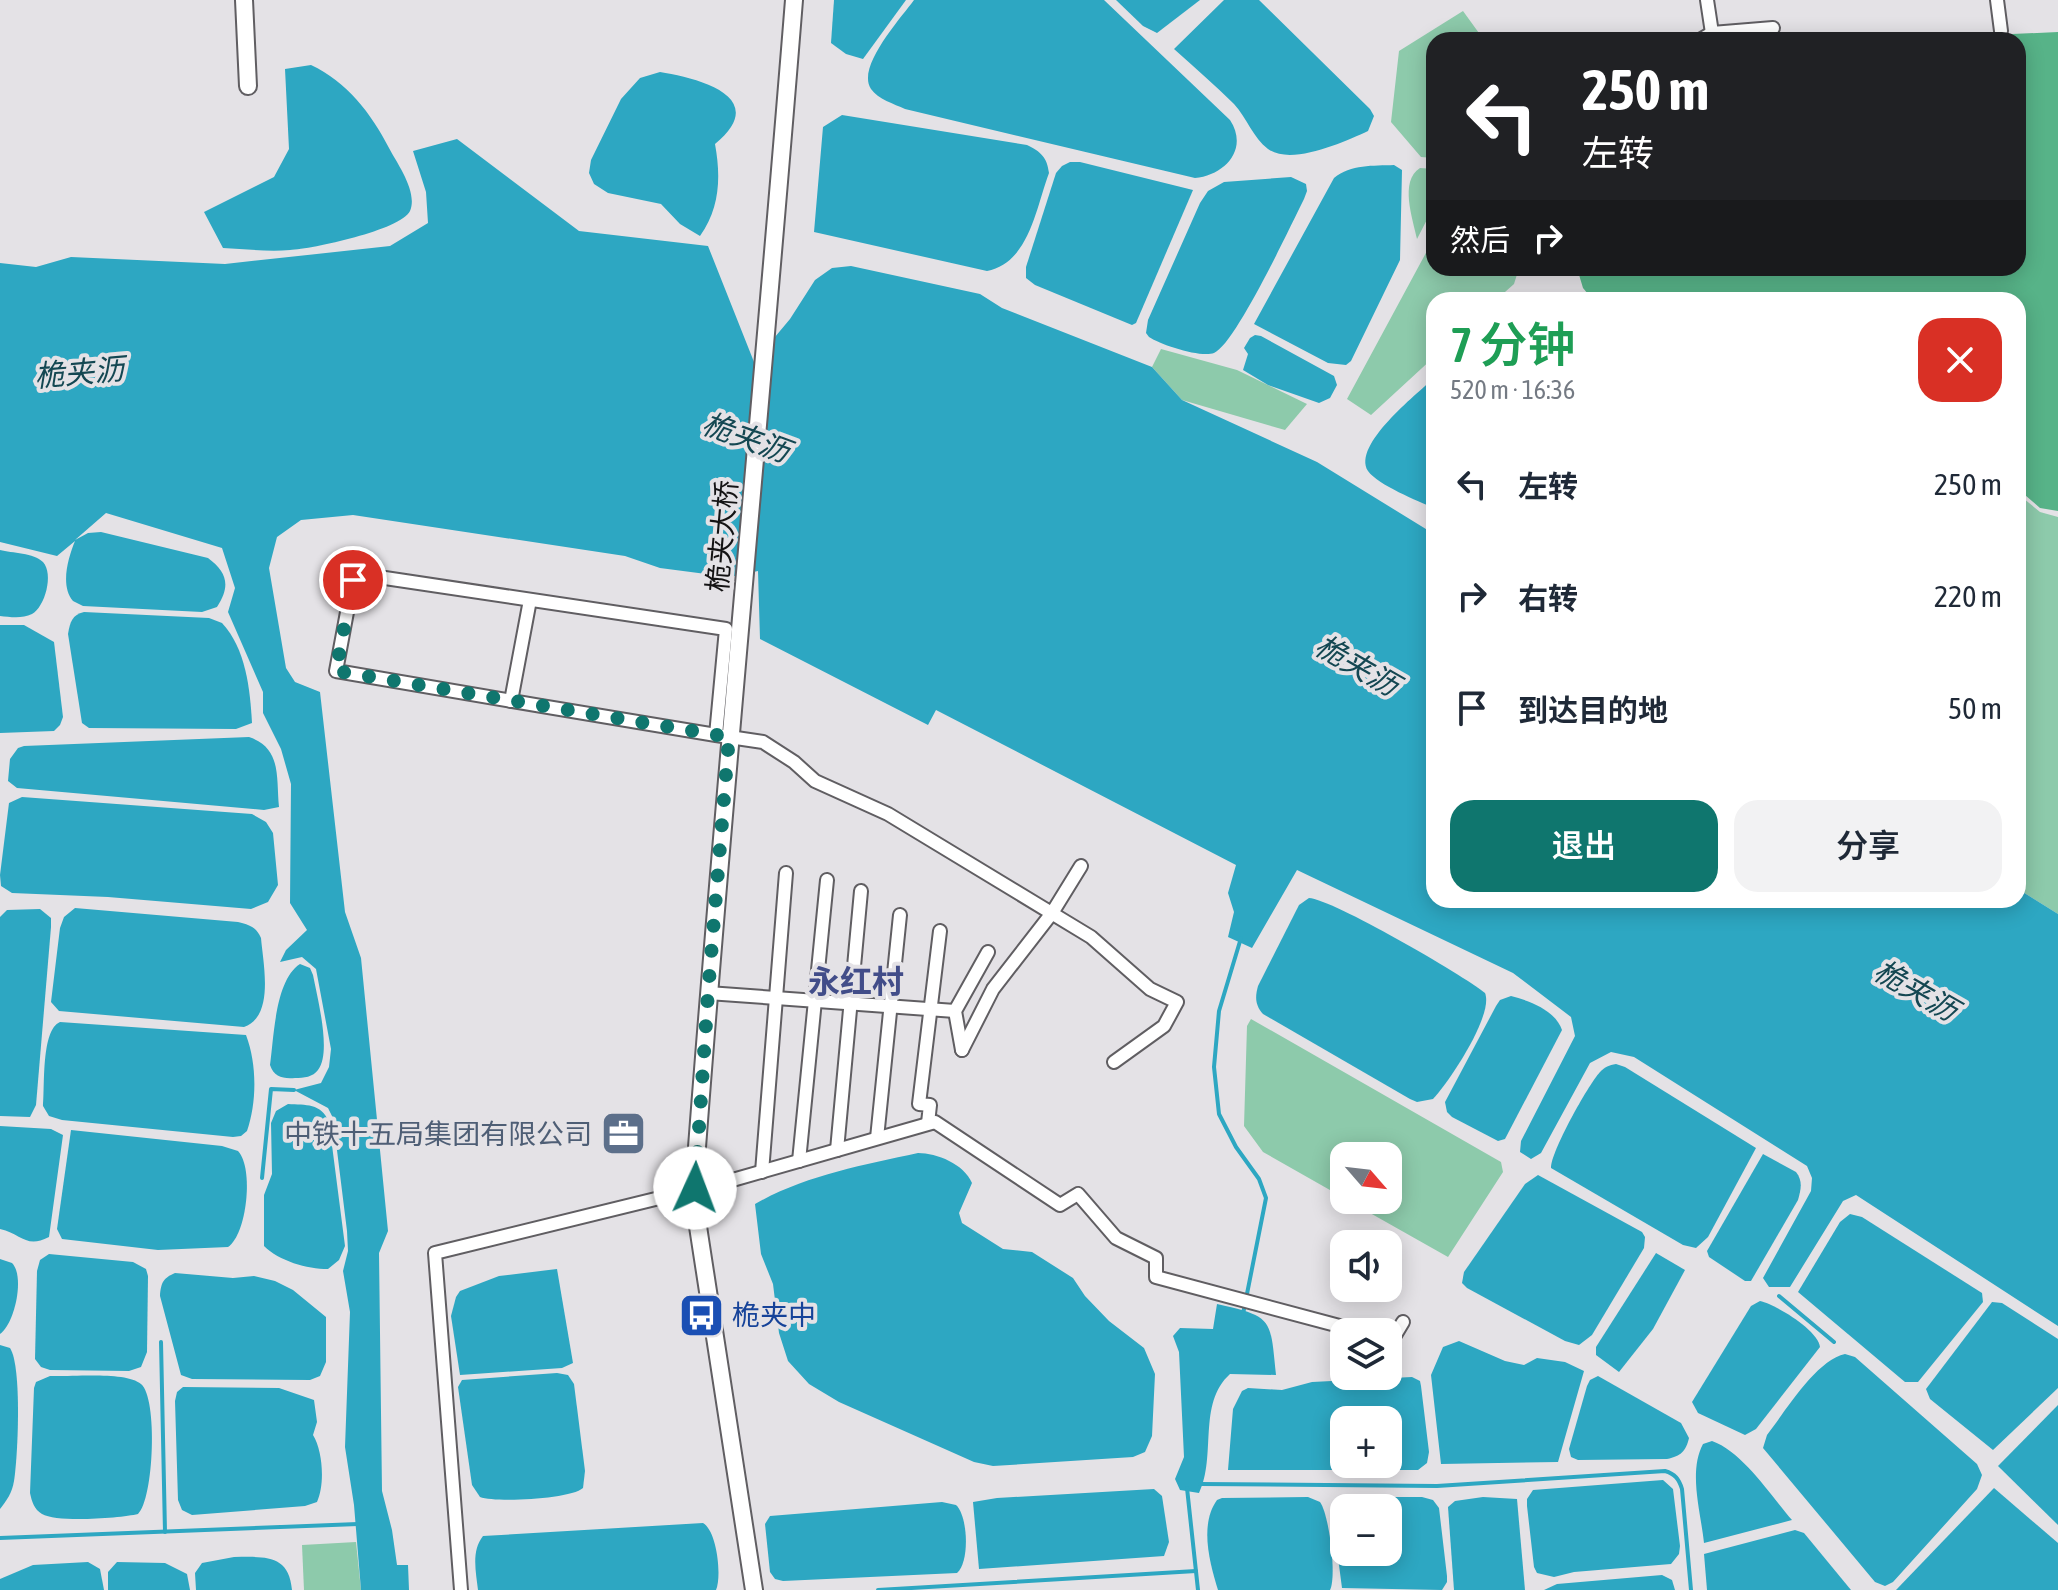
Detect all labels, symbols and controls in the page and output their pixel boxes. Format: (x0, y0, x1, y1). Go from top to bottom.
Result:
text: 250 m (1582, 58, 1709, 122)
icon: left (1450, 64, 1554, 168)
text: 左转 (1582, 132, 1654, 174)
icon: right (1526, 216, 1570, 260)
text: 然后 (1450, 223, 1510, 257)
text: 7 分钟 (1450, 317, 1575, 372)
button: close (1918, 318, 2002, 402)
water label: 桅夹沥 (33, 351, 130, 393)
text: 520 m · 16:36 (1450, 375, 1575, 405)
water label: 桅夹沥 (698, 406, 799, 470)
icon: left (1450, 462, 1494, 506)
text: 250 m (1934, 467, 2002, 501)
text: 左转 (1518, 469, 1578, 503)
street label: 桅夹大桥 (701, 479, 743, 593)
pin (319, 546, 387, 614)
icon: arrive (331, 558, 375, 602)
icon: right (1450, 574, 1494, 618)
text: 220 m (1934, 579, 2002, 613)
text: 右转 (1518, 581, 1578, 615)
water label: 桅夹沥 (1310, 628, 1409, 705)
icon: arrive (1450, 686, 1494, 730)
text: 50 m (1948, 691, 2002, 725)
text: 到达目的地 (1518, 693, 1668, 727)
button: 退出 (1450, 800, 1718, 892)
button: 分享 (1734, 800, 2002, 892)
water label: 桅夹沥 (1869, 953, 1968, 1030)
district label: 永红村 (808, 963, 904, 1000)
office icon: 中铁十五局集团有限公司 (599, 1110, 647, 1158)
place label: 中铁十五局集团有限公司 (284, 1118, 592, 1150)
north arrow (1330, 1142, 1402, 1214)
map controls (1330, 1142, 1402, 1566)
position arrow (653, 1146, 737, 1230)
button: sound (1330, 1230, 1402, 1302)
bus stop icon: 桅夹中 (677, 1291, 725, 1339)
place label: 桅夹中 (732, 1299, 816, 1331)
button: layers (1330, 1318, 1402, 1390)
button: + (1330, 1406, 1402, 1478)
button: − (1330, 1494, 1402, 1566)

